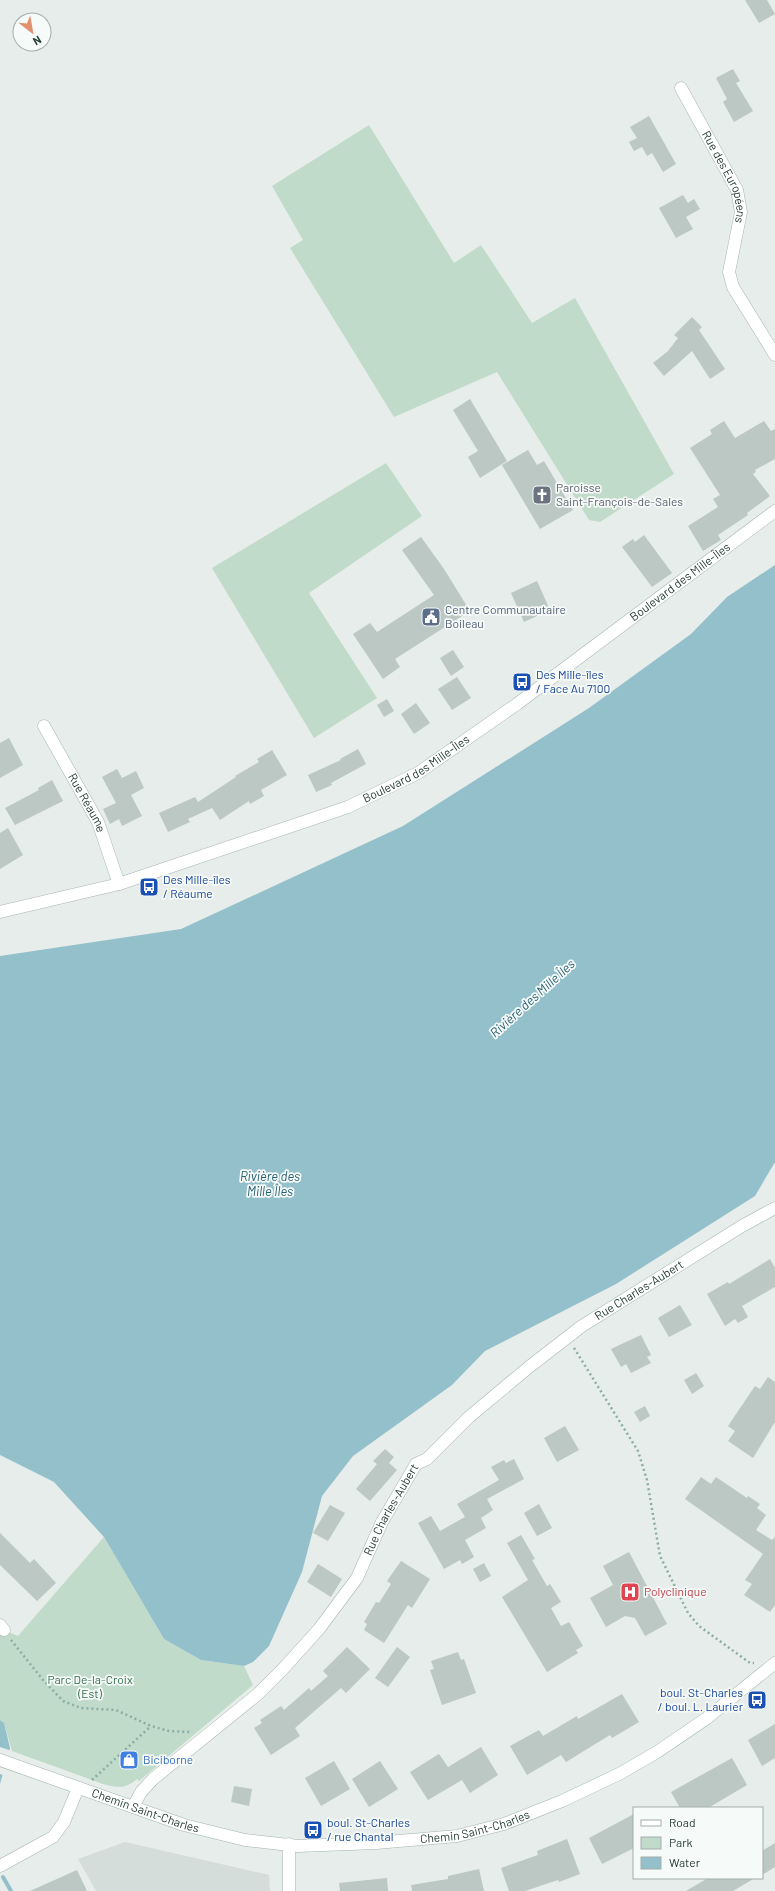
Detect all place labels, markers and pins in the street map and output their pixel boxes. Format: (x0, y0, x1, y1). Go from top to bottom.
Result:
place label: Paroisse Saint-François-de-Sales (556, 480, 683, 508)
church icon: Paroisse Saint-François-de-Sales (531, 484, 553, 506)
place label: Centre Communautaire Boileau (445, 602, 566, 630)
public building icon: Centre Communautaire Boileau (420, 606, 442, 628)
place label: Des Mille-îles / Face Au 7100 (536, 667, 610, 695)
bus stop icon: Des Mille-îles / Face Au 7100 (511, 671, 533, 693)
place label: Des Mille-îles / Réaume (163, 872, 231, 900)
bus stop icon: Des Mille-îles / Réaume (138, 876, 160, 898)
hospital icon: Polyclinique (619, 1581, 641, 1603)
place label: Polyclinique (644, 1584, 707, 1598)
place label: boul. St-Charles / boul. L. Laurier (658, 1685, 744, 1713)
bus stop icon: boul. St-Charles / boul. L. Laurier (746, 1689, 768, 1711)
shop icon: Biciborne (118, 1749, 140, 1771)
place label: Biciborne (143, 1752, 193, 1766)
place label: boul. St-Charles / rue Chantal (327, 1815, 410, 1843)
bus stop icon: boul. St-Charles / rue Chantal (302, 1819, 324, 1841)

